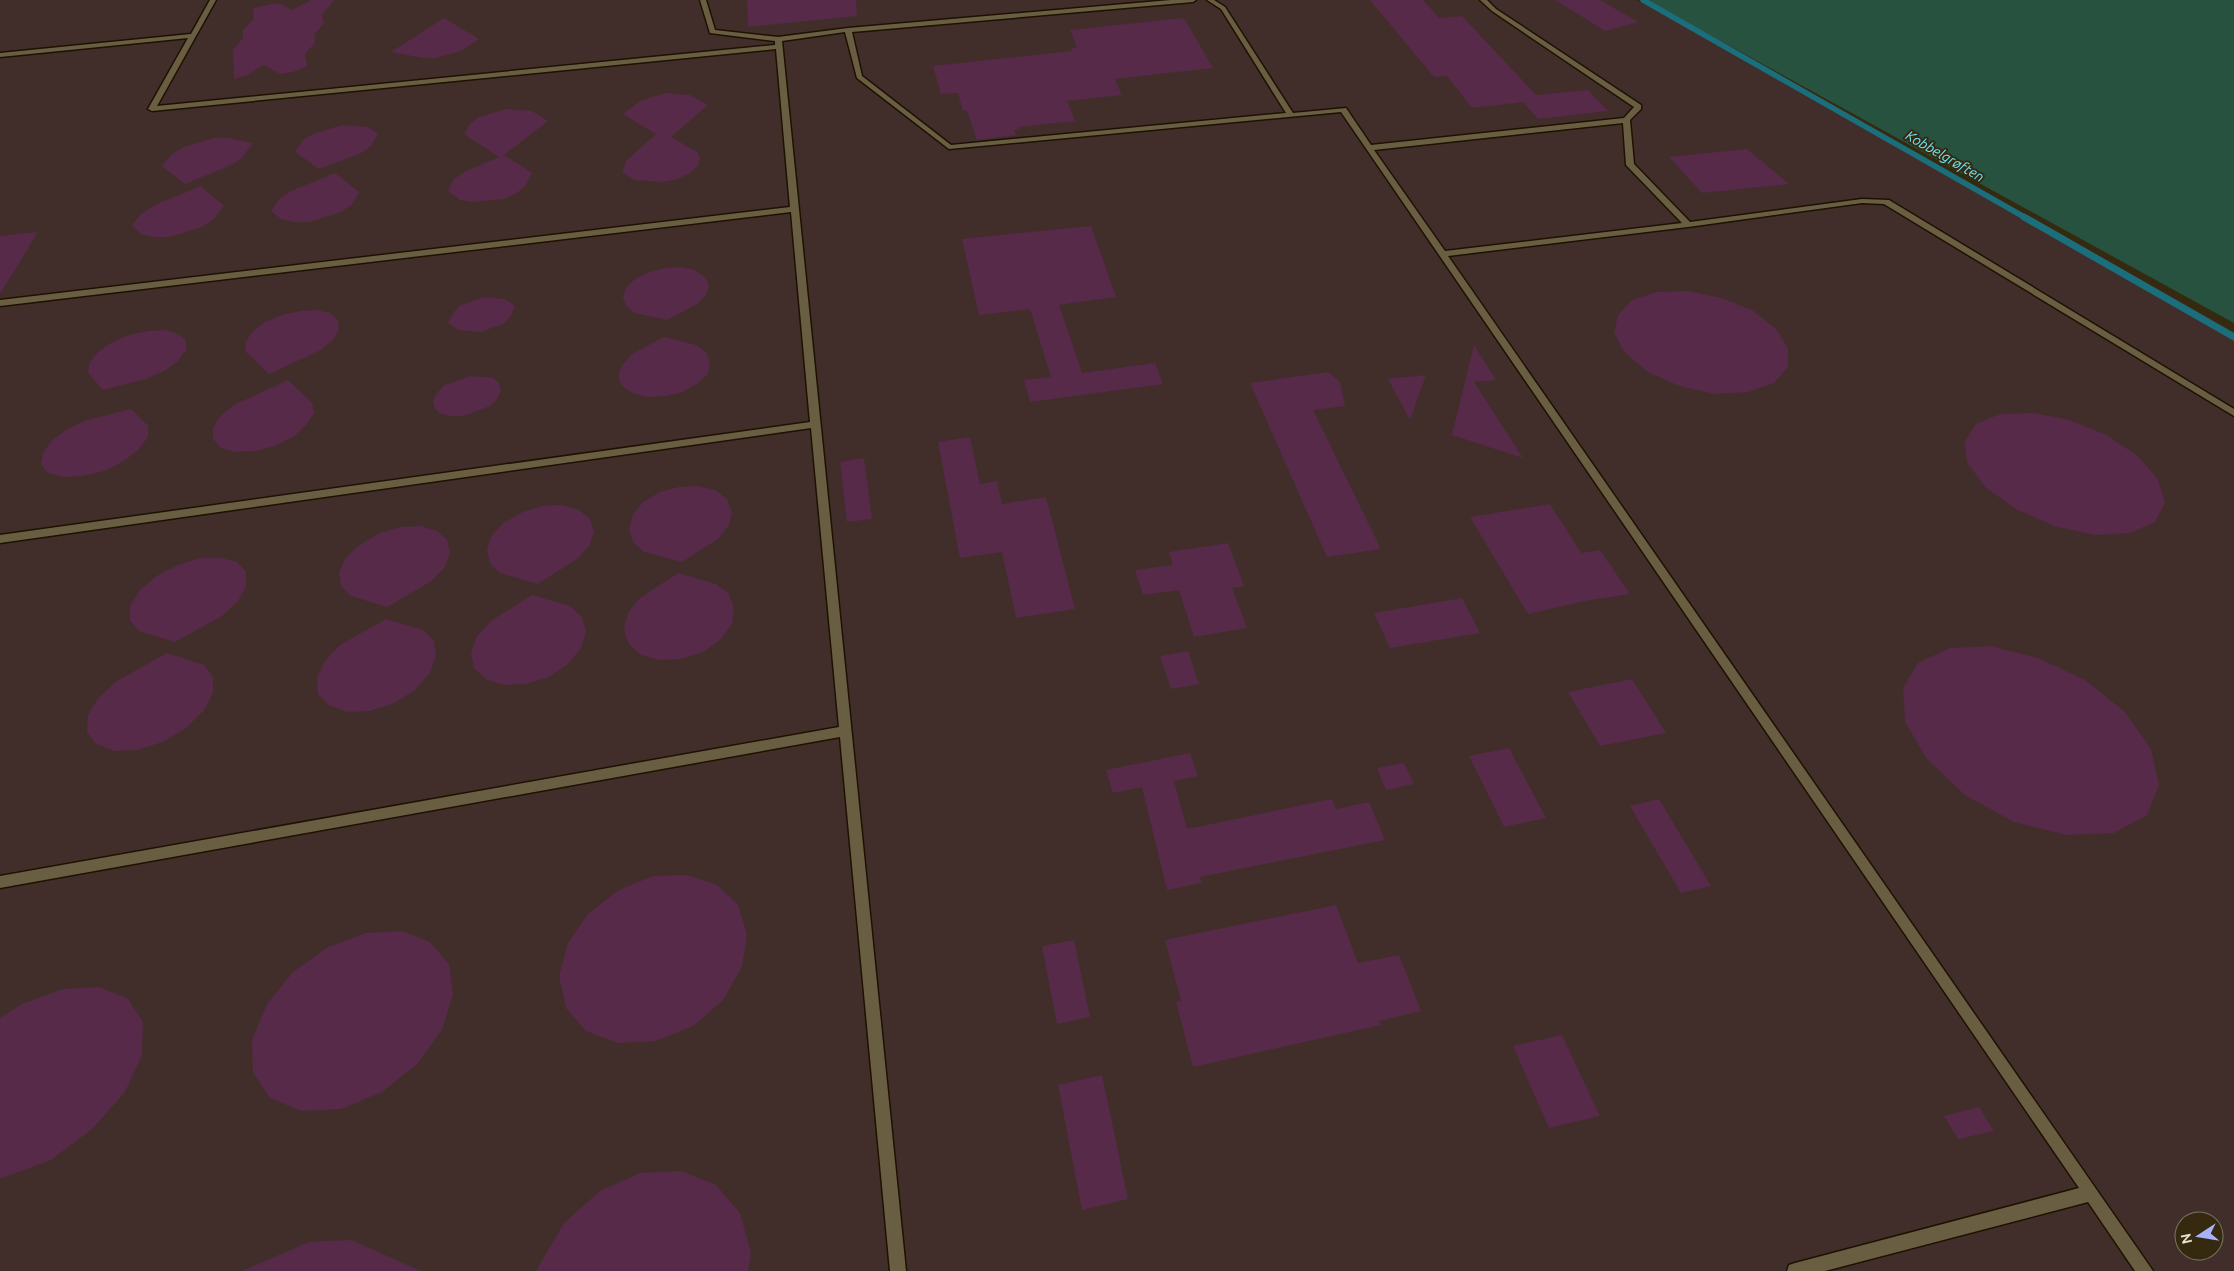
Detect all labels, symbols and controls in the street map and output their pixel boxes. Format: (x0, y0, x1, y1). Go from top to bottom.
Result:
water label: Kobbelgrøften (1903, 127, 1987, 185)
north arrow (2174, 1211, 2224, 1261)
text: N (2177, 1232, 2195, 1245)

